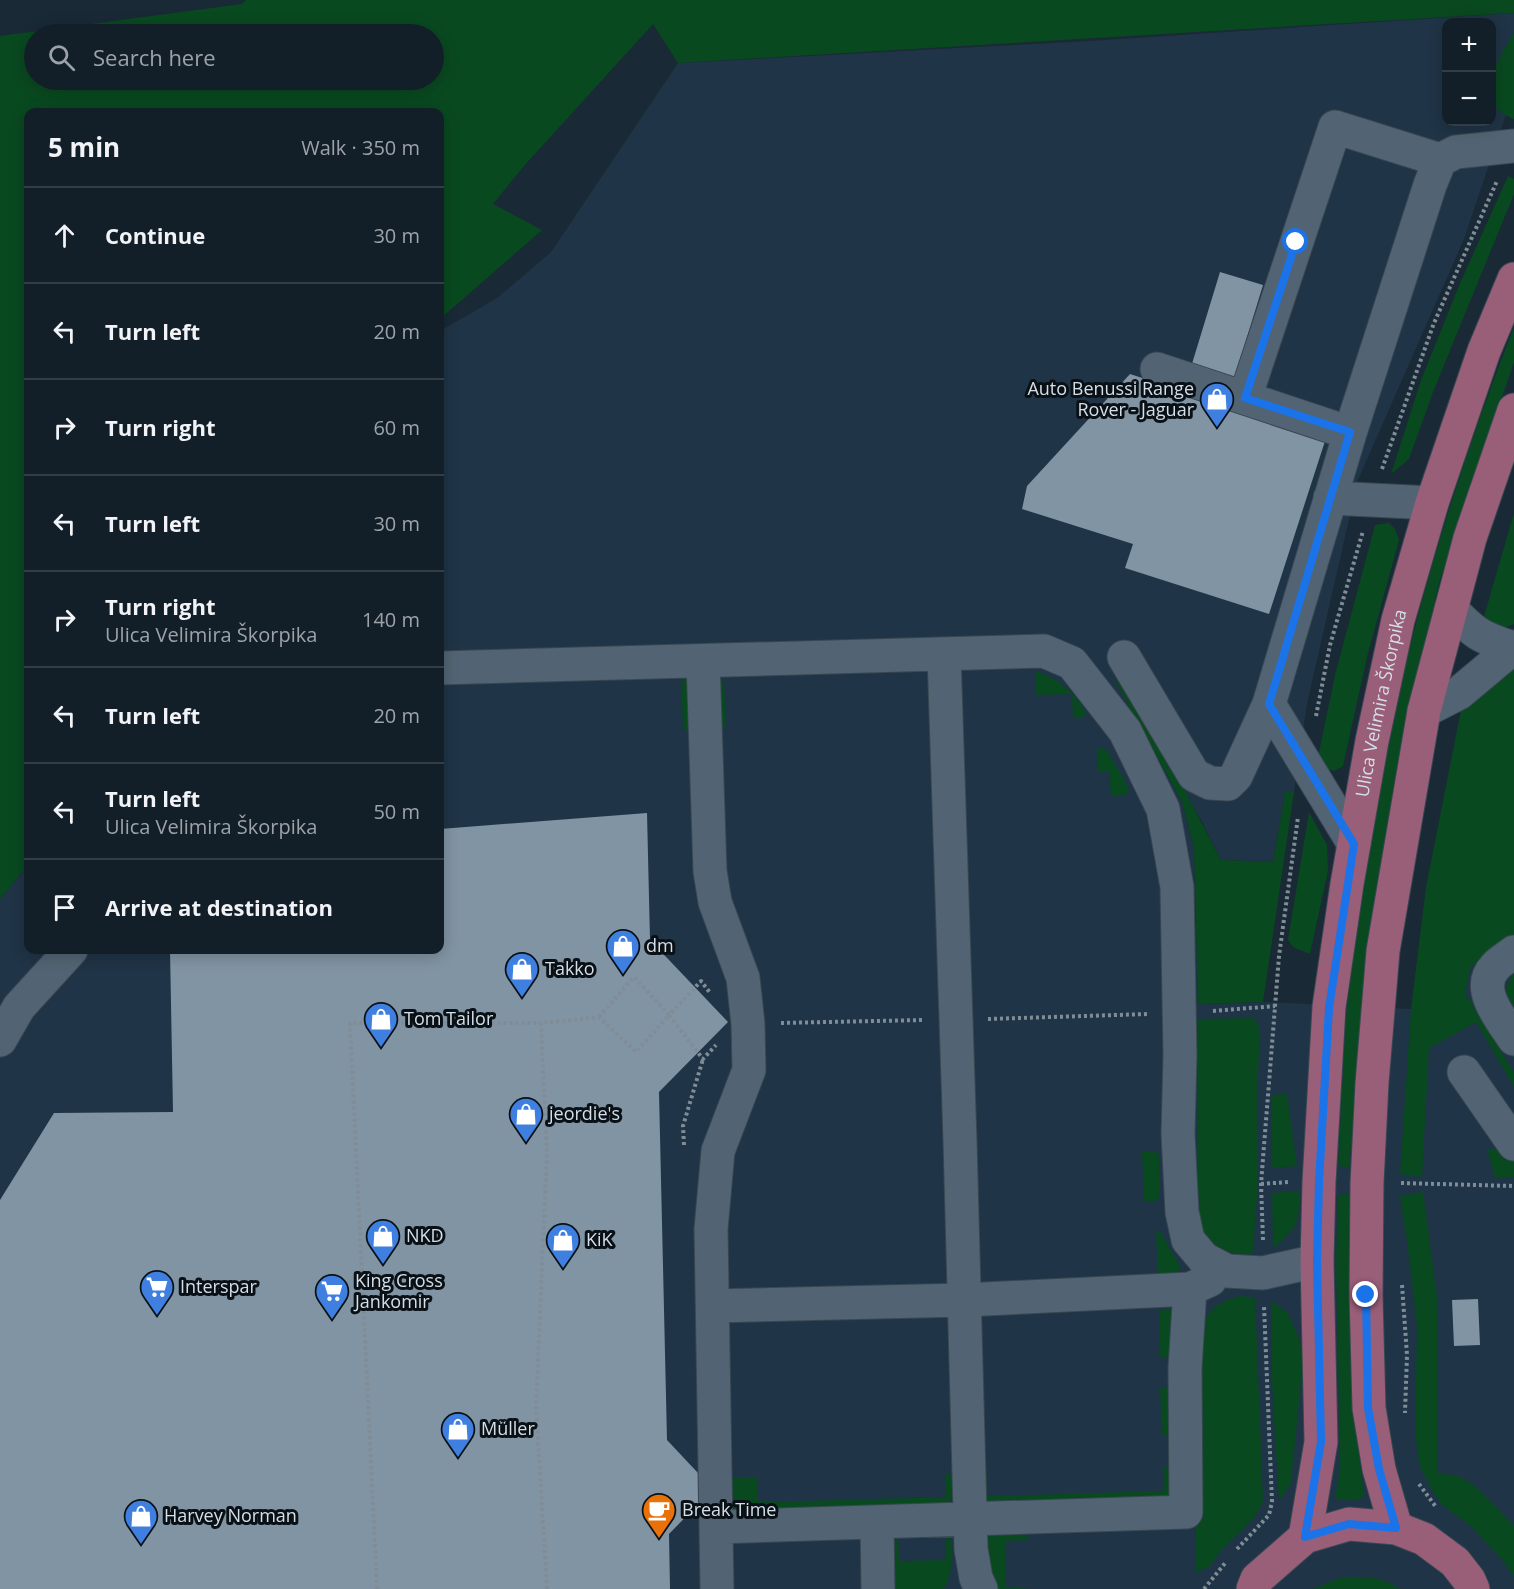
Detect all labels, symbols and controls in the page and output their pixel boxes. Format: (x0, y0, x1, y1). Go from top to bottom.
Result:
map controls (1442, 18, 1496, 126)
button: + (1442, 18, 1496, 72)
search box (24, 24, 444, 90)
icon: search (45, 41, 78, 74)
text: Search here (93, 42, 216, 72)
button: − (1442, 72, 1496, 126)
text: 5 min (48, 129, 120, 165)
text: Walk · 350 m (301, 134, 420, 161)
icon: ahead (48, 219, 81, 252)
text: Continue (105, 220, 205, 250)
text: 30 m (373, 222, 420, 249)
route start (1282, 228, 1308, 254)
icon: left (48, 315, 81, 348)
text: Turn left (105, 316, 200, 346)
text: 20 m (373, 318, 420, 345)
place label: Auto Benussi Range Rover - Jaguar (1027, 376, 1195, 421)
shop icon: Auto Benussi Range Rover - Jaguar (1199, 381, 1235, 428)
icon: right (48, 411, 81, 444)
text: Turn right (105, 412, 216, 442)
text: 60 m (373, 414, 420, 441)
icon: left (48, 507, 81, 540)
text: Turn left (105, 508, 200, 538)
text: 30 m (373, 510, 420, 537)
text: Turn right (105, 591, 216, 621)
icon: right (48, 603, 81, 636)
text: 140 m (362, 606, 420, 633)
street label: Ulica Velimira Škorpika (1349, 606, 1412, 799)
text: Ulica Velimira Škorpika (105, 621, 317, 648)
icon: left (48, 699, 81, 732)
text: Turn left (105, 700, 200, 730)
text: 20 m (373, 702, 420, 729)
text: Turn left (105, 783, 200, 813)
icon: left (48, 795, 81, 828)
text: 50 m (373, 798, 420, 825)
text: Ulica Velimira Škorpika (105, 813, 317, 840)
icon: arrive (48, 891, 81, 924)
text: Arrive at destination (105, 892, 333, 922)
shop icon: dm (605, 928, 641, 975)
place label: dm (646, 933, 674, 957)
shop icon: Takko (504, 951, 540, 998)
place label: Takko (545, 956, 595, 980)
shop icon: Tom Tailor (363, 1001, 399, 1048)
place label: Tom Tailor (404, 1006, 494, 1030)
shop icon: jeordie's (508, 1096, 544, 1143)
place label: jeordie's (548, 1101, 620, 1125)
shop icon: NKD (365, 1218, 401, 1265)
shop icon: KiK (545, 1222, 581, 1269)
place label: NKD (406, 1223, 444, 1247)
place label: KiK (586, 1227, 614, 1251)
place label: King Cross Jankomir (353, 1268, 443, 1313)
supermarket icon: Interspar (139, 1269, 175, 1316)
supermarket icon: King Cross Jankomir (314, 1273, 350, 1320)
place label: Interspar (180, 1274, 258, 1298)
route end (1352, 1281, 1378, 1307)
shop icon: Müller (440, 1411, 476, 1458)
place label: Müller (481, 1416, 535, 1440)
cafe icon: Break Time (641, 1492, 677, 1539)
place label: Break Time (682, 1497, 776, 1521)
shop icon: Harvey Norman (123, 1498, 159, 1545)
place label: Harvey Norman (164, 1503, 297, 1527)

